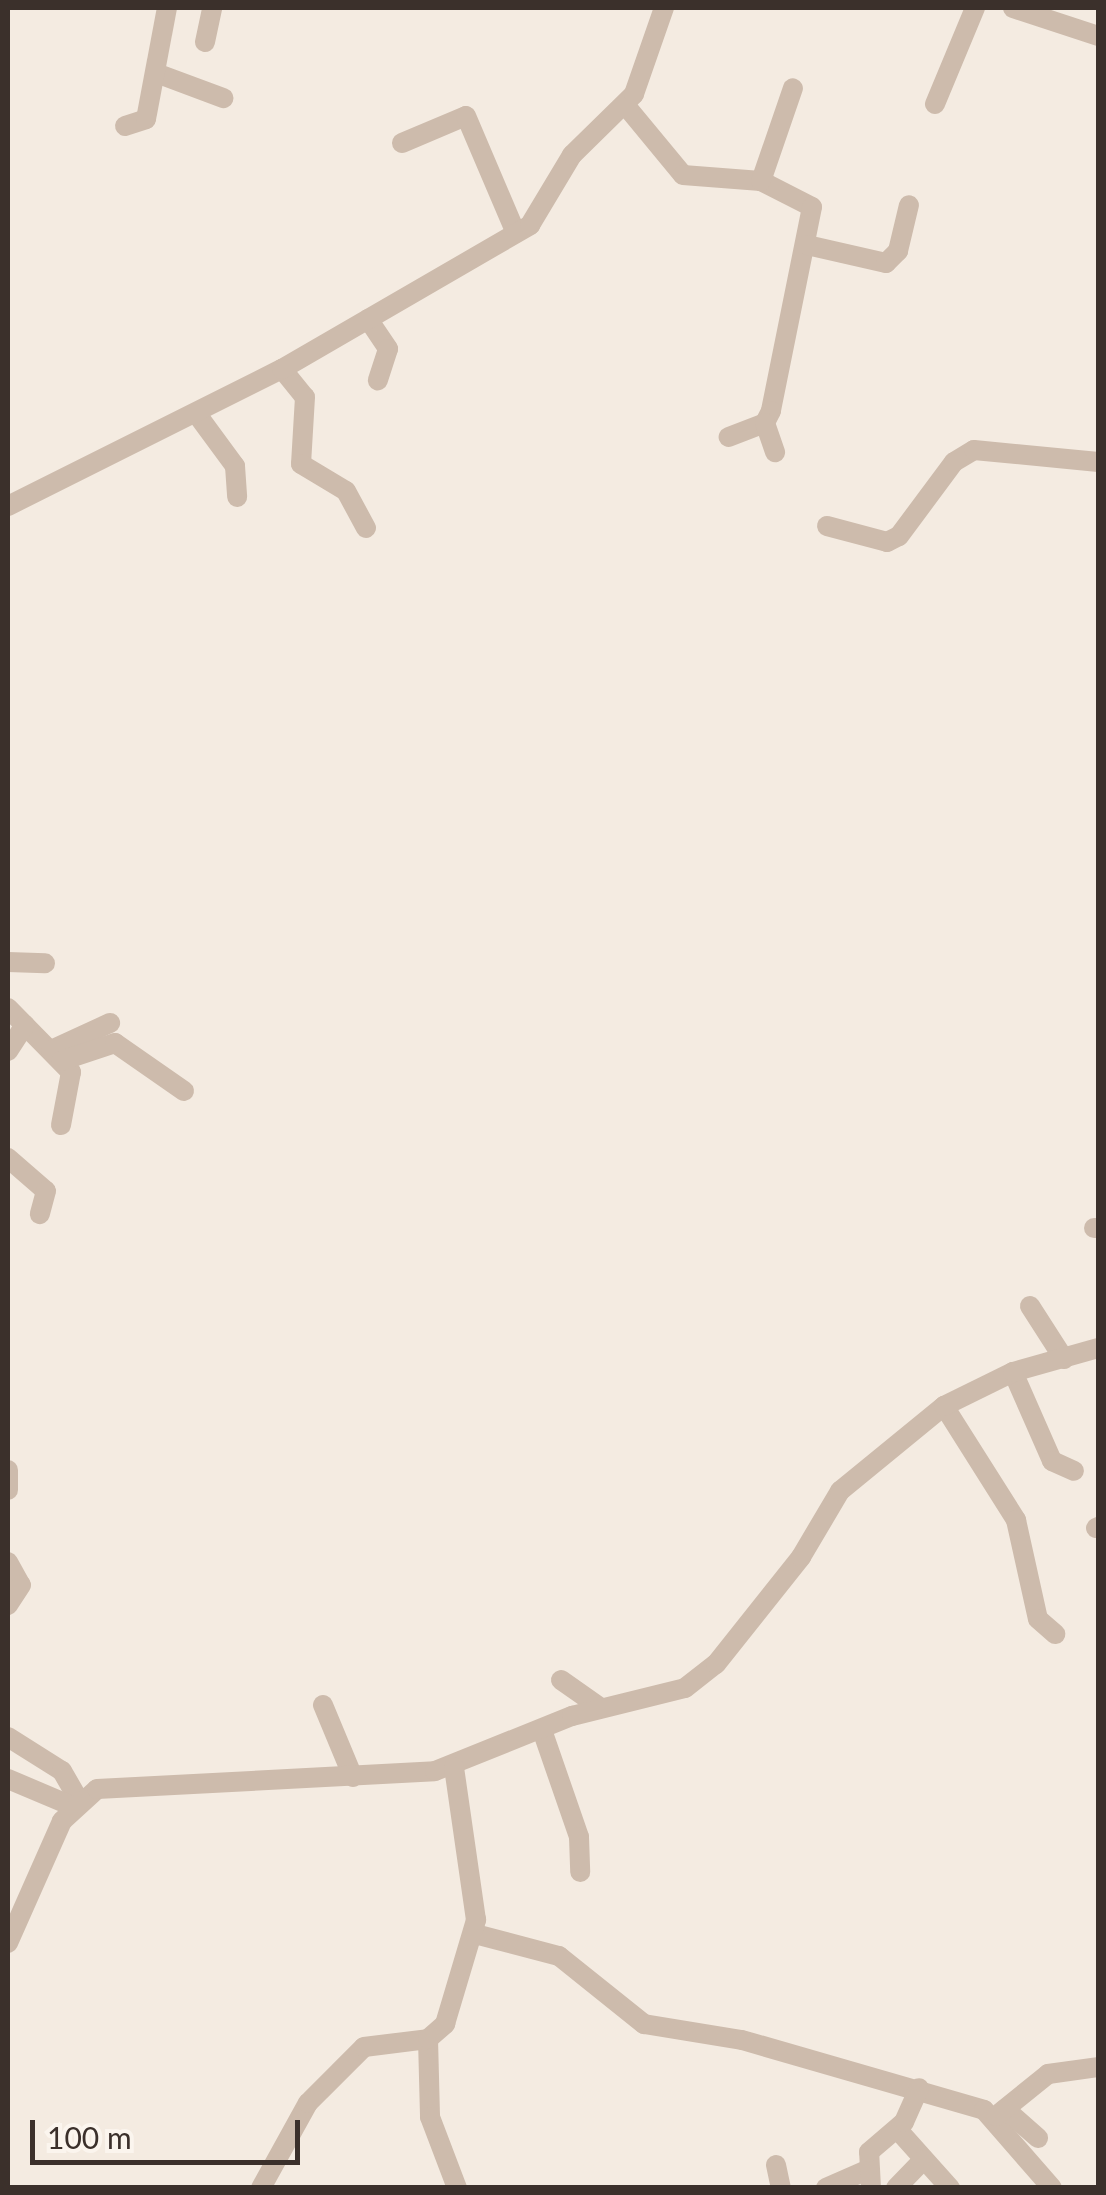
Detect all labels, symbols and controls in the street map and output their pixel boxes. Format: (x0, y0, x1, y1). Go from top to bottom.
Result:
scale bar (35, 2100, 305, 2162)
text: 100 m (47, 2119, 132, 2155)

